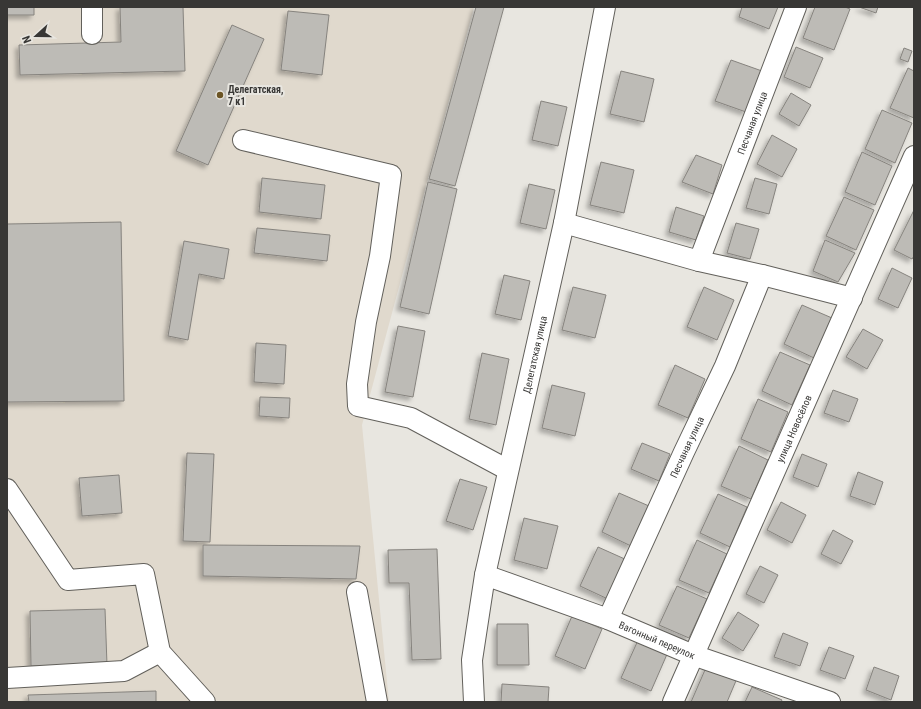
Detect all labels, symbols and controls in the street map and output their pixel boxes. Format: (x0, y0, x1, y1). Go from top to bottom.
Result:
north arrow (16, 16, 56, 56)
text: N (20, 34, 34, 45)
place label: Делегатская, 7 к1 (228, 84, 283, 107)
marker: Делегатская, 7 к1 (215, 90, 225, 100)
street label: Песчаная улица (735, 90, 769, 156)
street label: Делегатская улица (521, 315, 549, 394)
street label: улица Новосёлов (775, 393, 814, 464)
street label: Песчаная улица (668, 415, 706, 480)
street label: Вагонный переулок (617, 619, 697, 661)

